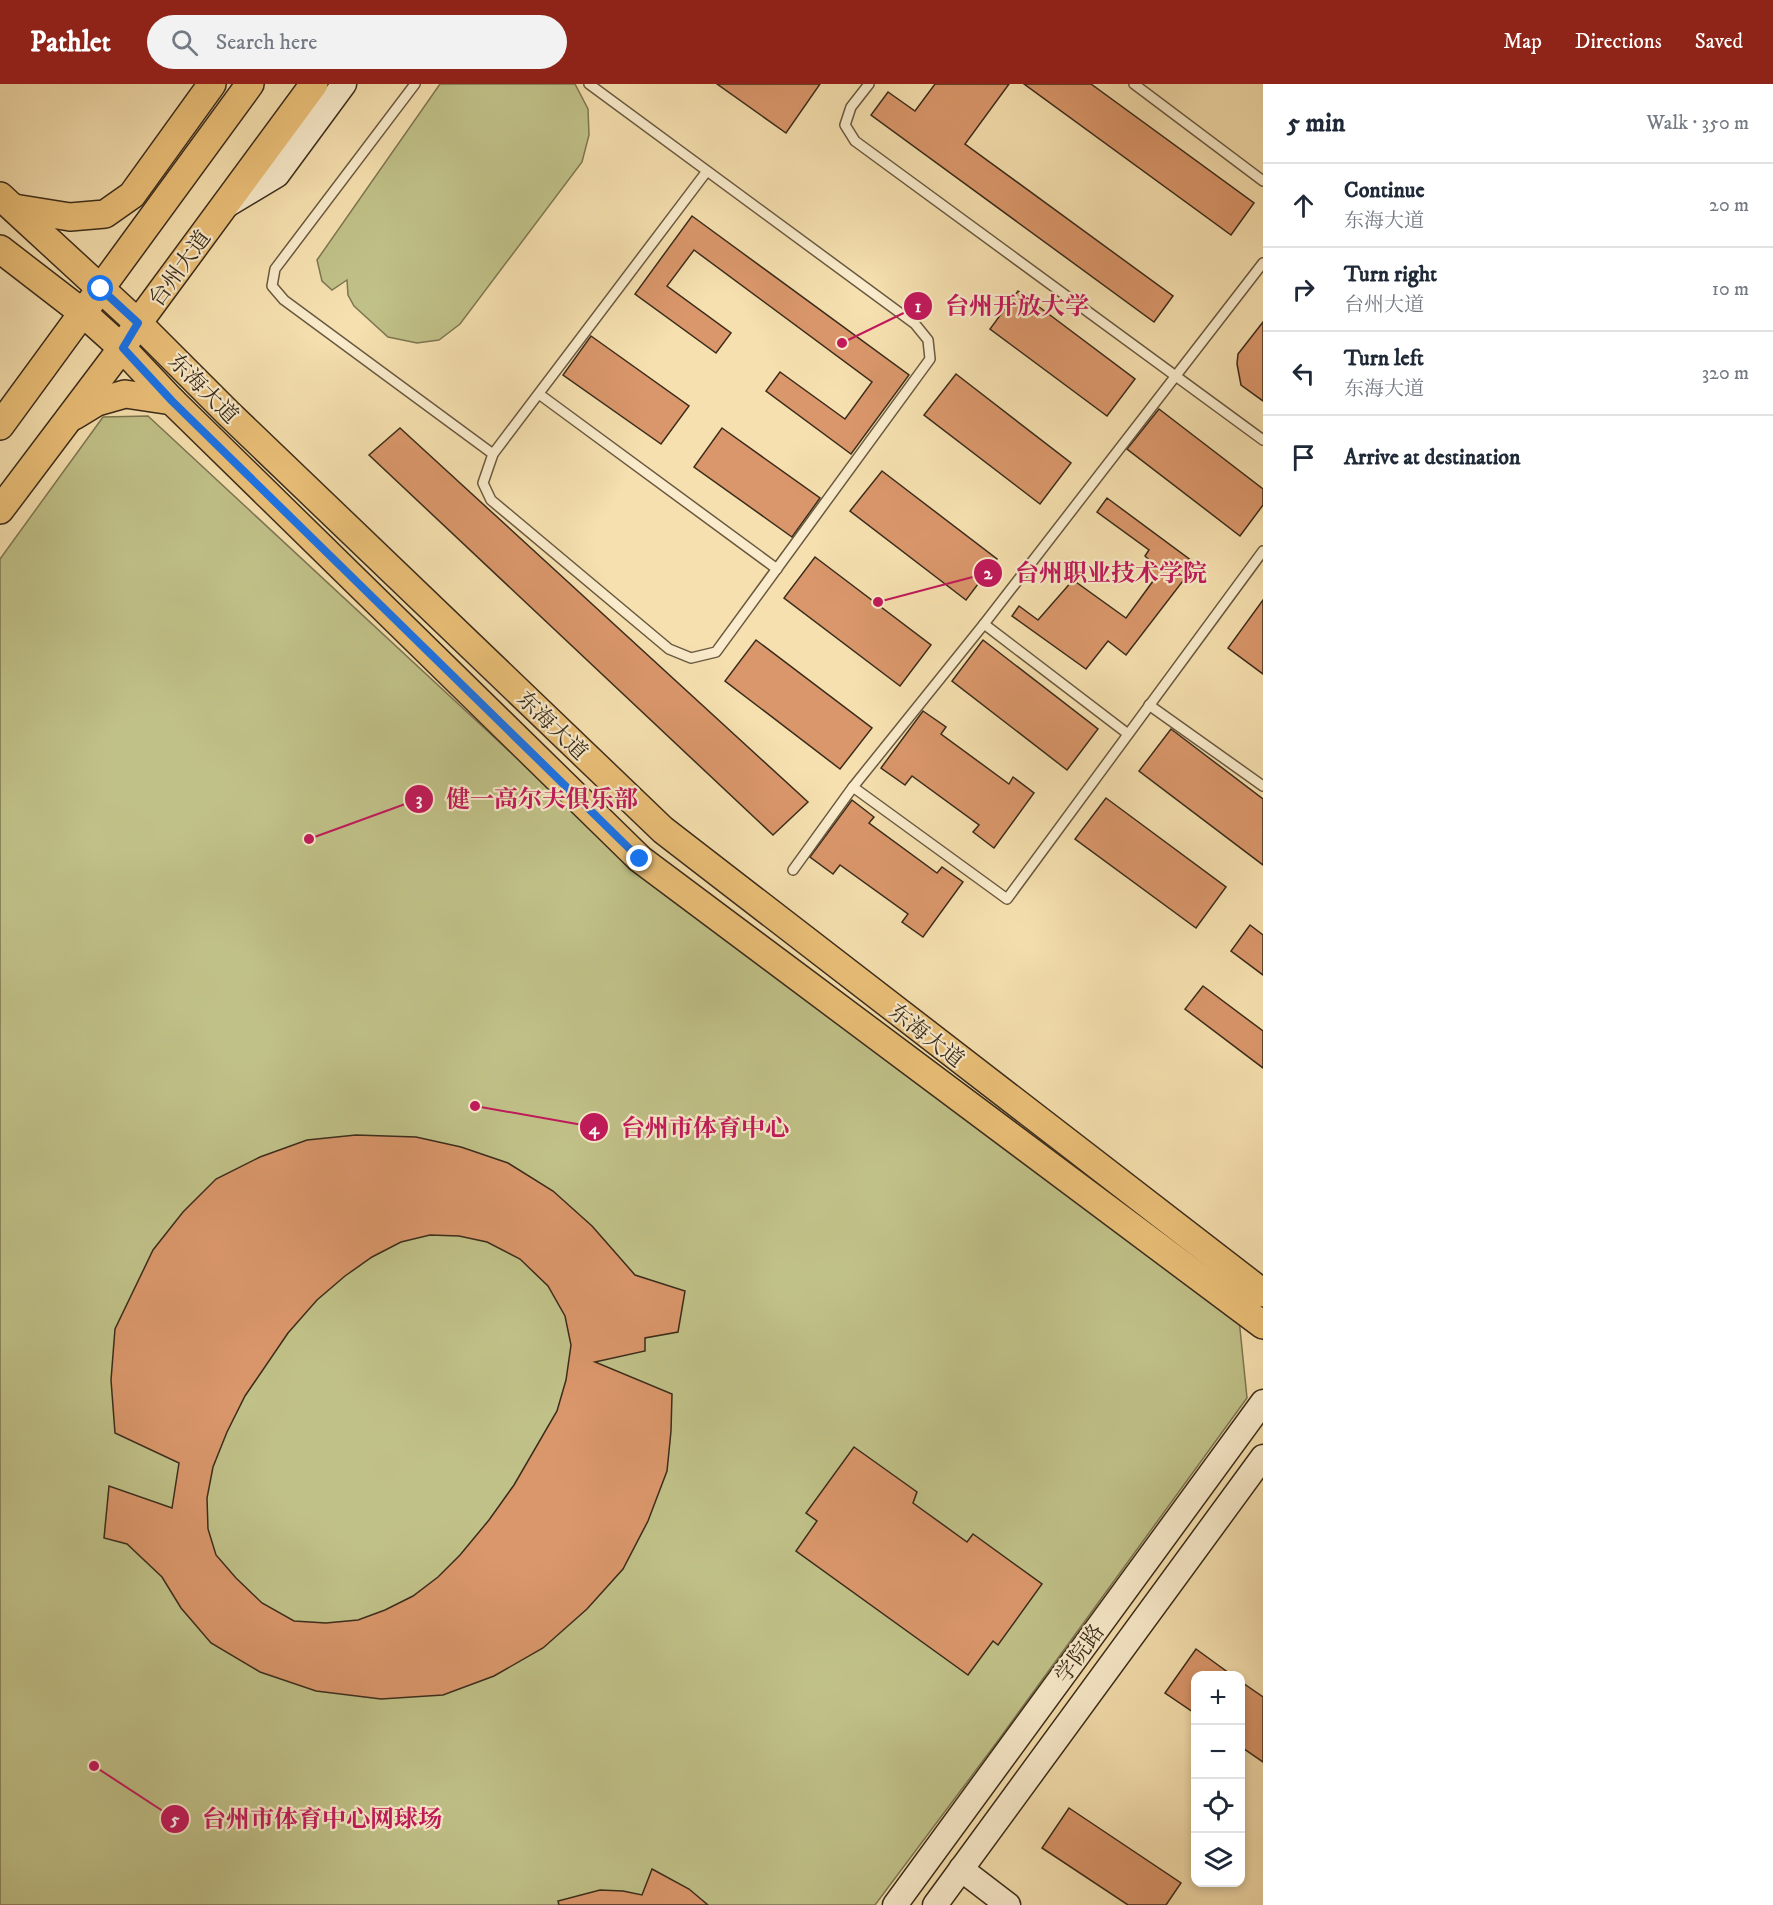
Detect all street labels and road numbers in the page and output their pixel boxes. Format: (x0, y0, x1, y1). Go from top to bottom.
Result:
street label: 台州大道 (143, 225, 217, 312)
street label: 东海大道 (162, 348, 244, 430)
street label: 东海大道 (511, 686, 593, 766)
street label: 东海大道 (883, 998, 969, 1074)
street label: 学院路 (1050, 1619, 1111, 1689)

